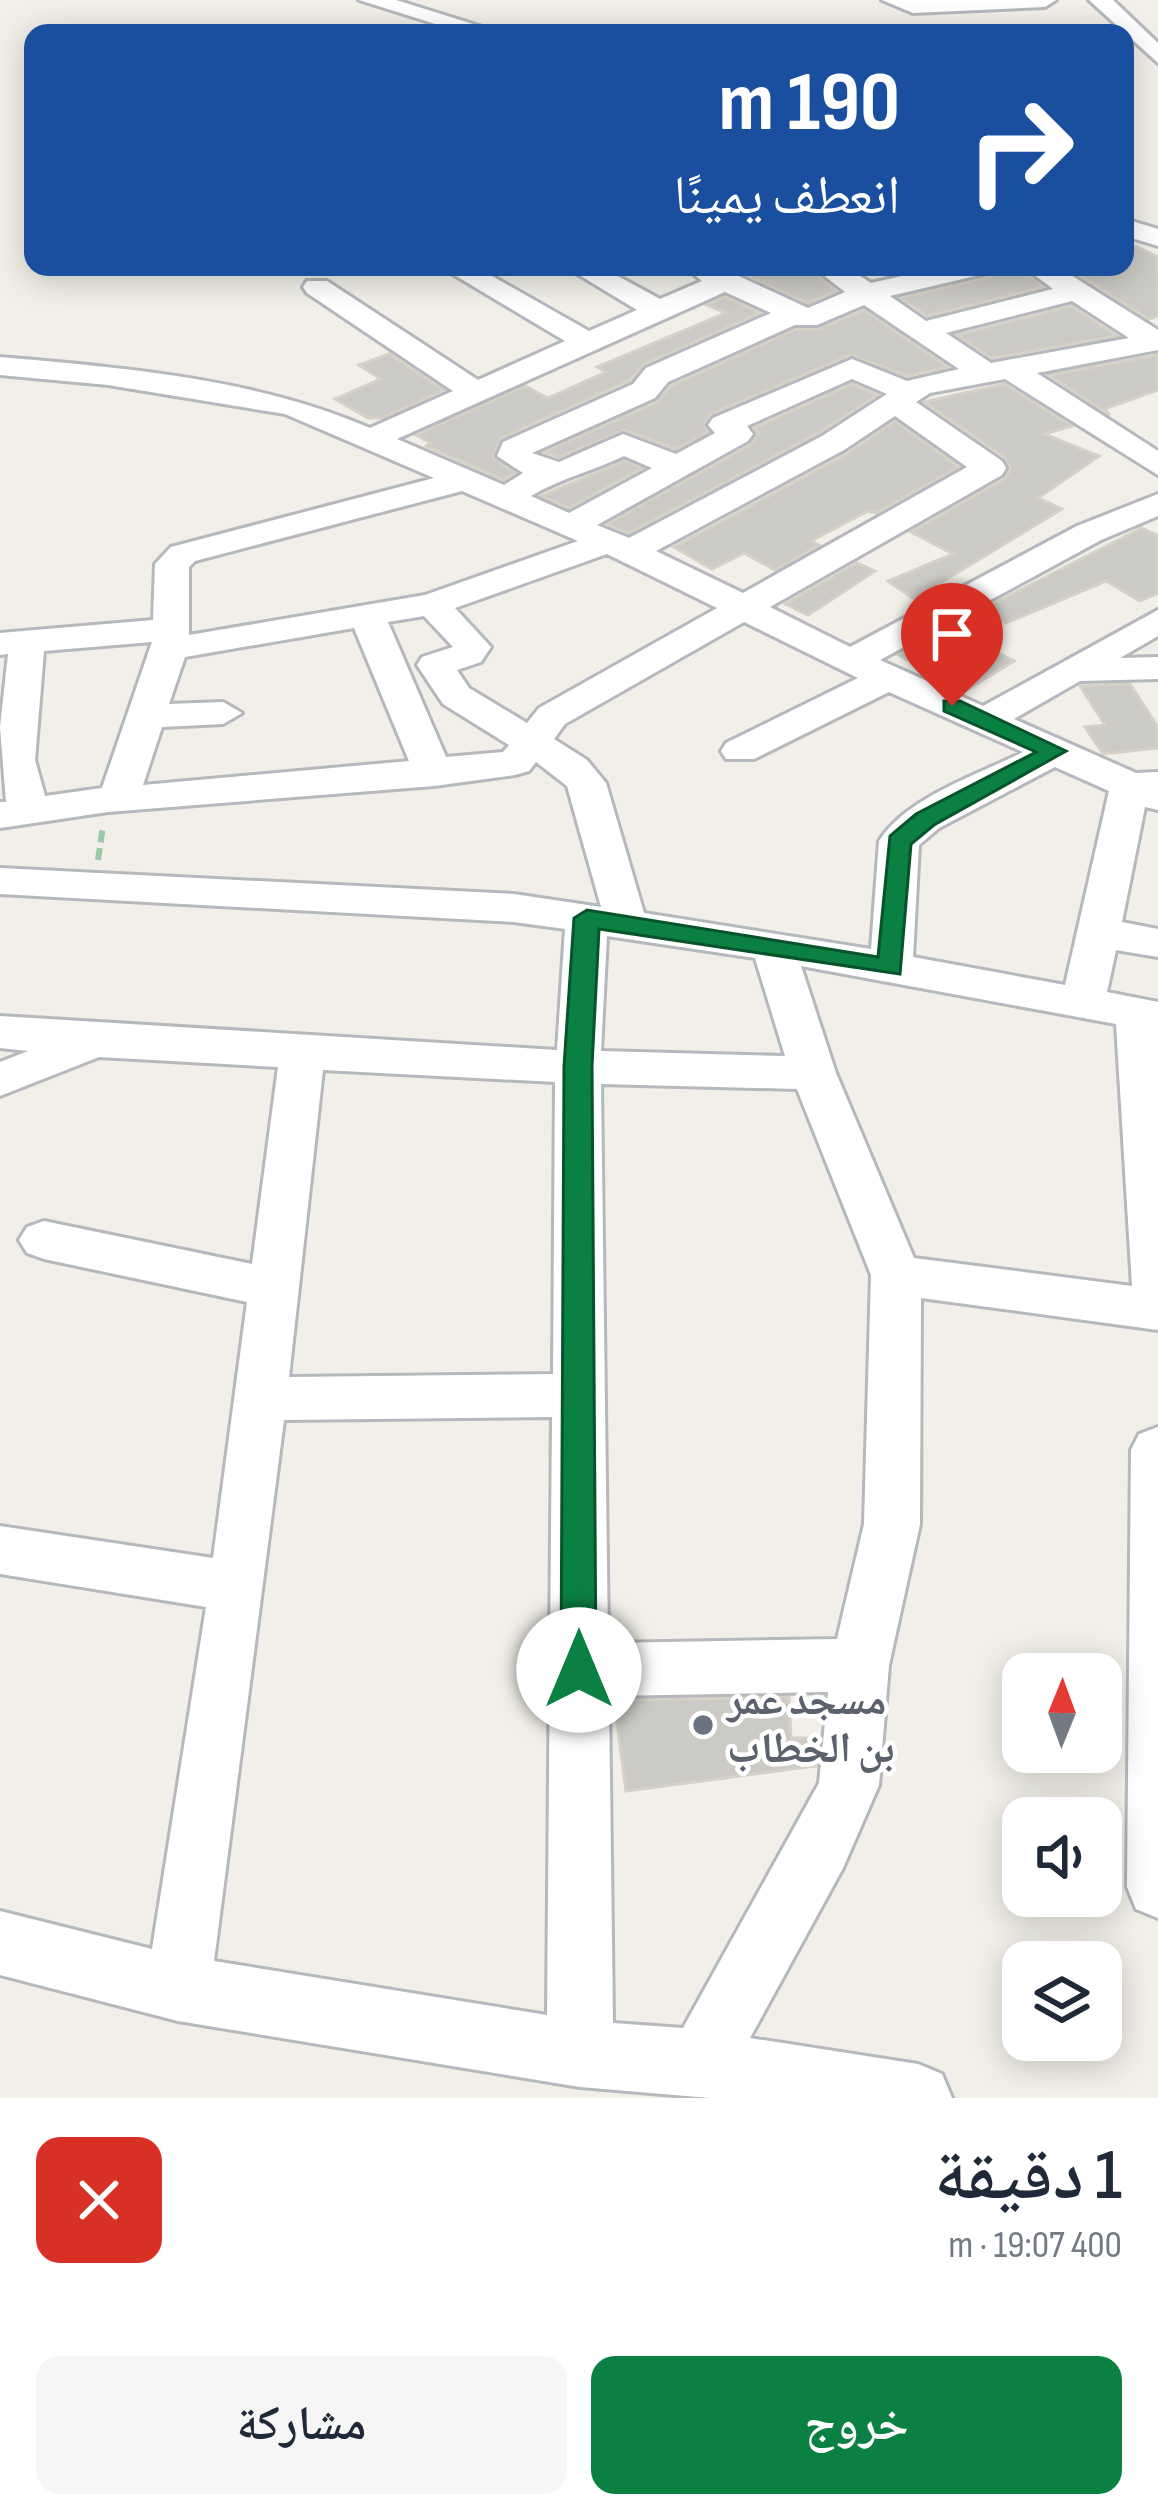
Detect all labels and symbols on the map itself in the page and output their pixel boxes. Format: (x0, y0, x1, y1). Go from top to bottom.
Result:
pin (901, 583, 1003, 706)
position arrow (516, 1607, 642, 1733)
north arrow (1002, 1653, 1122, 1773)
place label: مسجد عمر بن الخطاب (725, 1676, 895, 1775)
marker: مسجد عمر بن الخطاب (690, 1712, 716, 1738)

